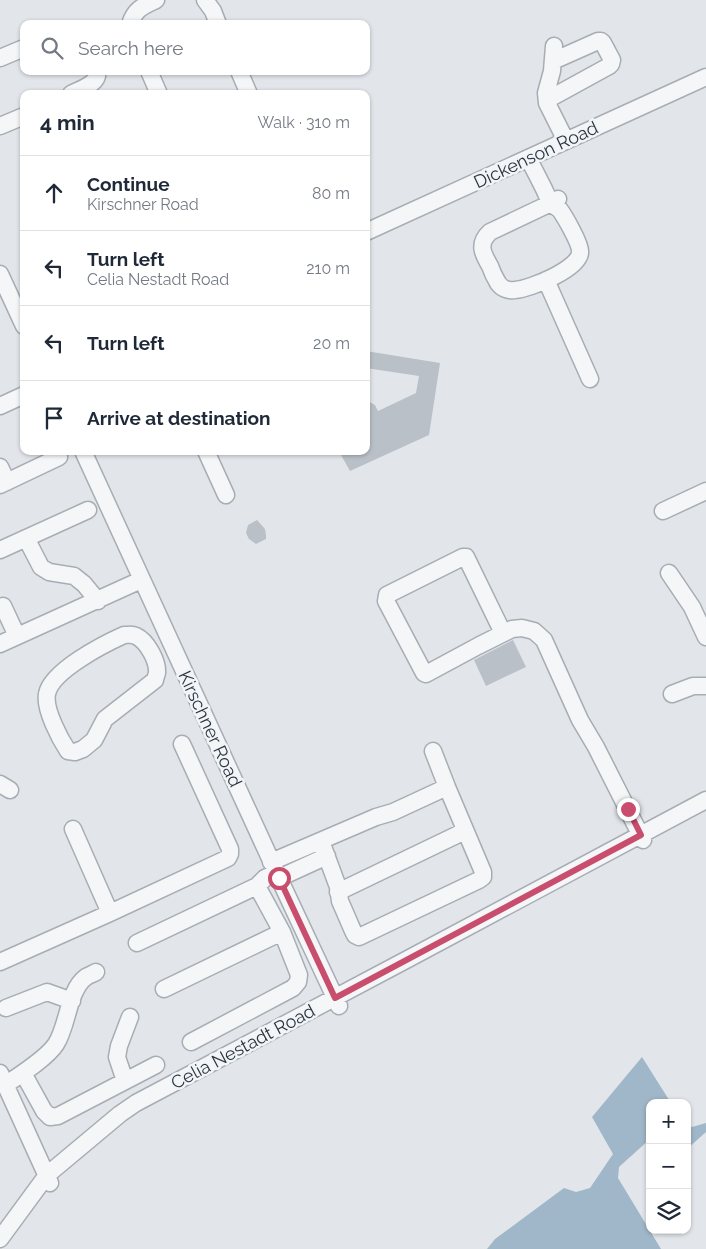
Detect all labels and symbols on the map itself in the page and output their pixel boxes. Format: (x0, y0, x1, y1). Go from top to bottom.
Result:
street label: Dickenson Road (470, 117, 601, 192)
street label: Kirschner Road (174, 667, 247, 790)
route end (617, 798, 640, 821)
route start (268, 867, 291, 890)
street label: Celia Nestadt Road (167, 1000, 318, 1093)

